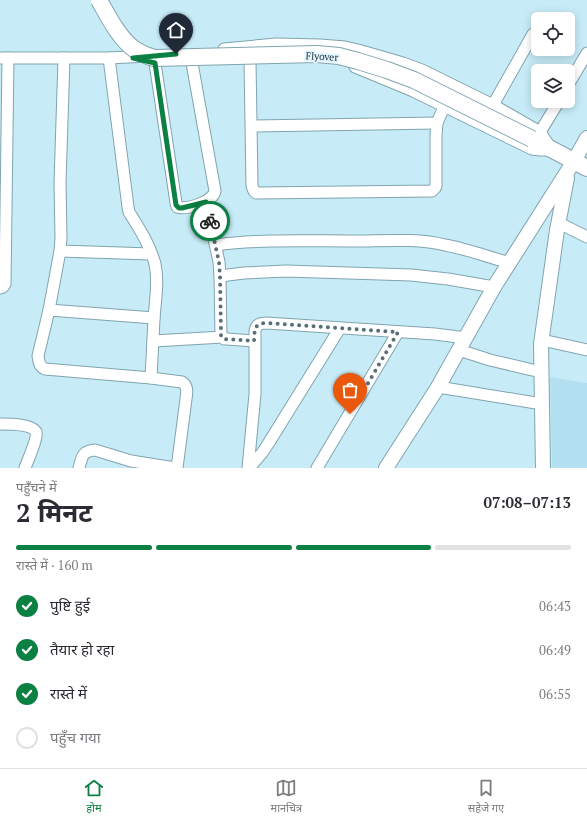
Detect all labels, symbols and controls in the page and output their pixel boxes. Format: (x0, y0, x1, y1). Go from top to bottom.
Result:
map controls (531, 12, 575, 108)
button: locate (531, 12, 575, 56)
pin (159, 13, 193, 54)
icon: home (165, 19, 187, 41)
street label: Flyover (305, 49, 339, 64)
button: layers (531, 64, 575, 108)
courier (190, 201, 230, 241)
icon: bike (199, 210, 221, 232)
pin (333, 373, 367, 414)
icon: bag (339, 379, 361, 401)
text: पहुँचने में (16, 478, 57, 496)
text: 07:08–07:13 (484, 492, 571, 512)
text: 2 मिनट (16, 495, 92, 529)
text: रास्ते में · 160 m (16, 556, 93, 574)
icon: check (16, 595, 38, 617)
text: पुष्टि हुई (50, 595, 90, 615)
text: 06:43 (539, 597, 571, 615)
icon: check (16, 639, 38, 661)
text: तैयार हो रहा (50, 639, 114, 659)
text: 06:49 (539, 641, 571, 659)
icon: check (16, 683, 38, 705)
text: रास्ते में (50, 683, 87, 703)
text: 06:55 (539, 685, 571, 703)
text: पहुँच गया (50, 727, 101, 747)
tab: होम (83, 777, 105, 816)
tab: मानचित्र (271, 777, 302, 816)
tab: सहेजे गए (468, 777, 504, 816)

